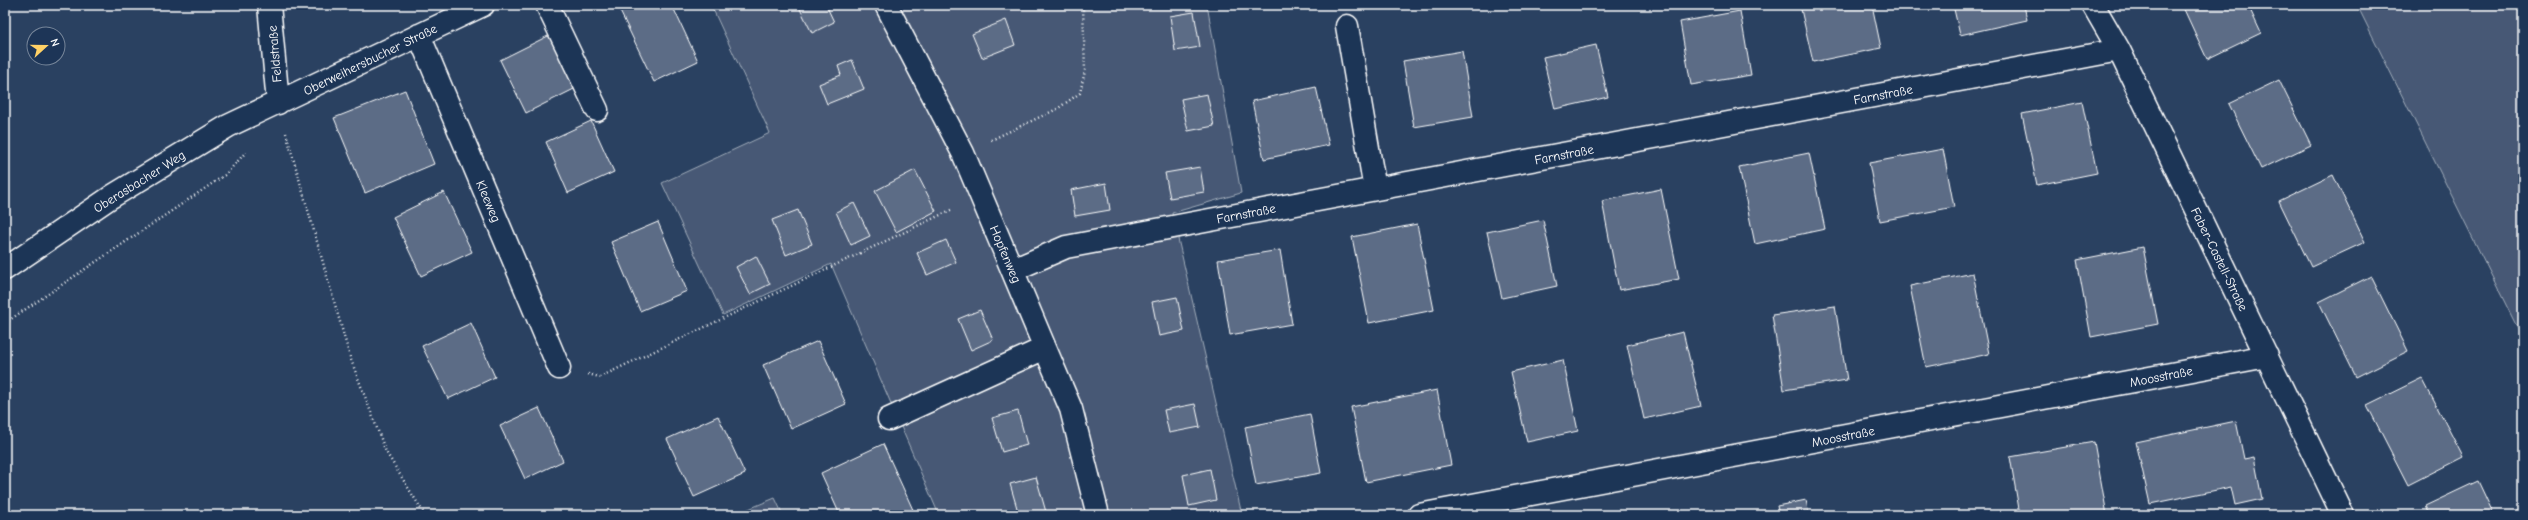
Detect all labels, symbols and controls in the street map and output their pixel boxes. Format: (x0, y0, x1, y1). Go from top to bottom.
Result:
street label: Oberweihersbucher Straße (301, 20, 440, 98)
street label: Feldstraße (264, 24, 284, 83)
north arrow (26, 26, 66, 66)
text: N (48, 37, 62, 48)
street label: Farnstraße (1852, 81, 1914, 108)
street label: Farnstraße (1533, 141, 1595, 168)
street label: Oberasbacher Weg (91, 147, 188, 216)
street label: Kleeweg (473, 178, 504, 224)
street label: Farnstraße (1215, 200, 1277, 227)
street label: Faber-Castell-Straße (2188, 205, 2251, 314)
street label: Hopfenweg (987, 223, 1024, 285)
street label: Moosstraße (2128, 363, 2194, 390)
street label: Moosstraße (1810, 423, 1876, 450)

